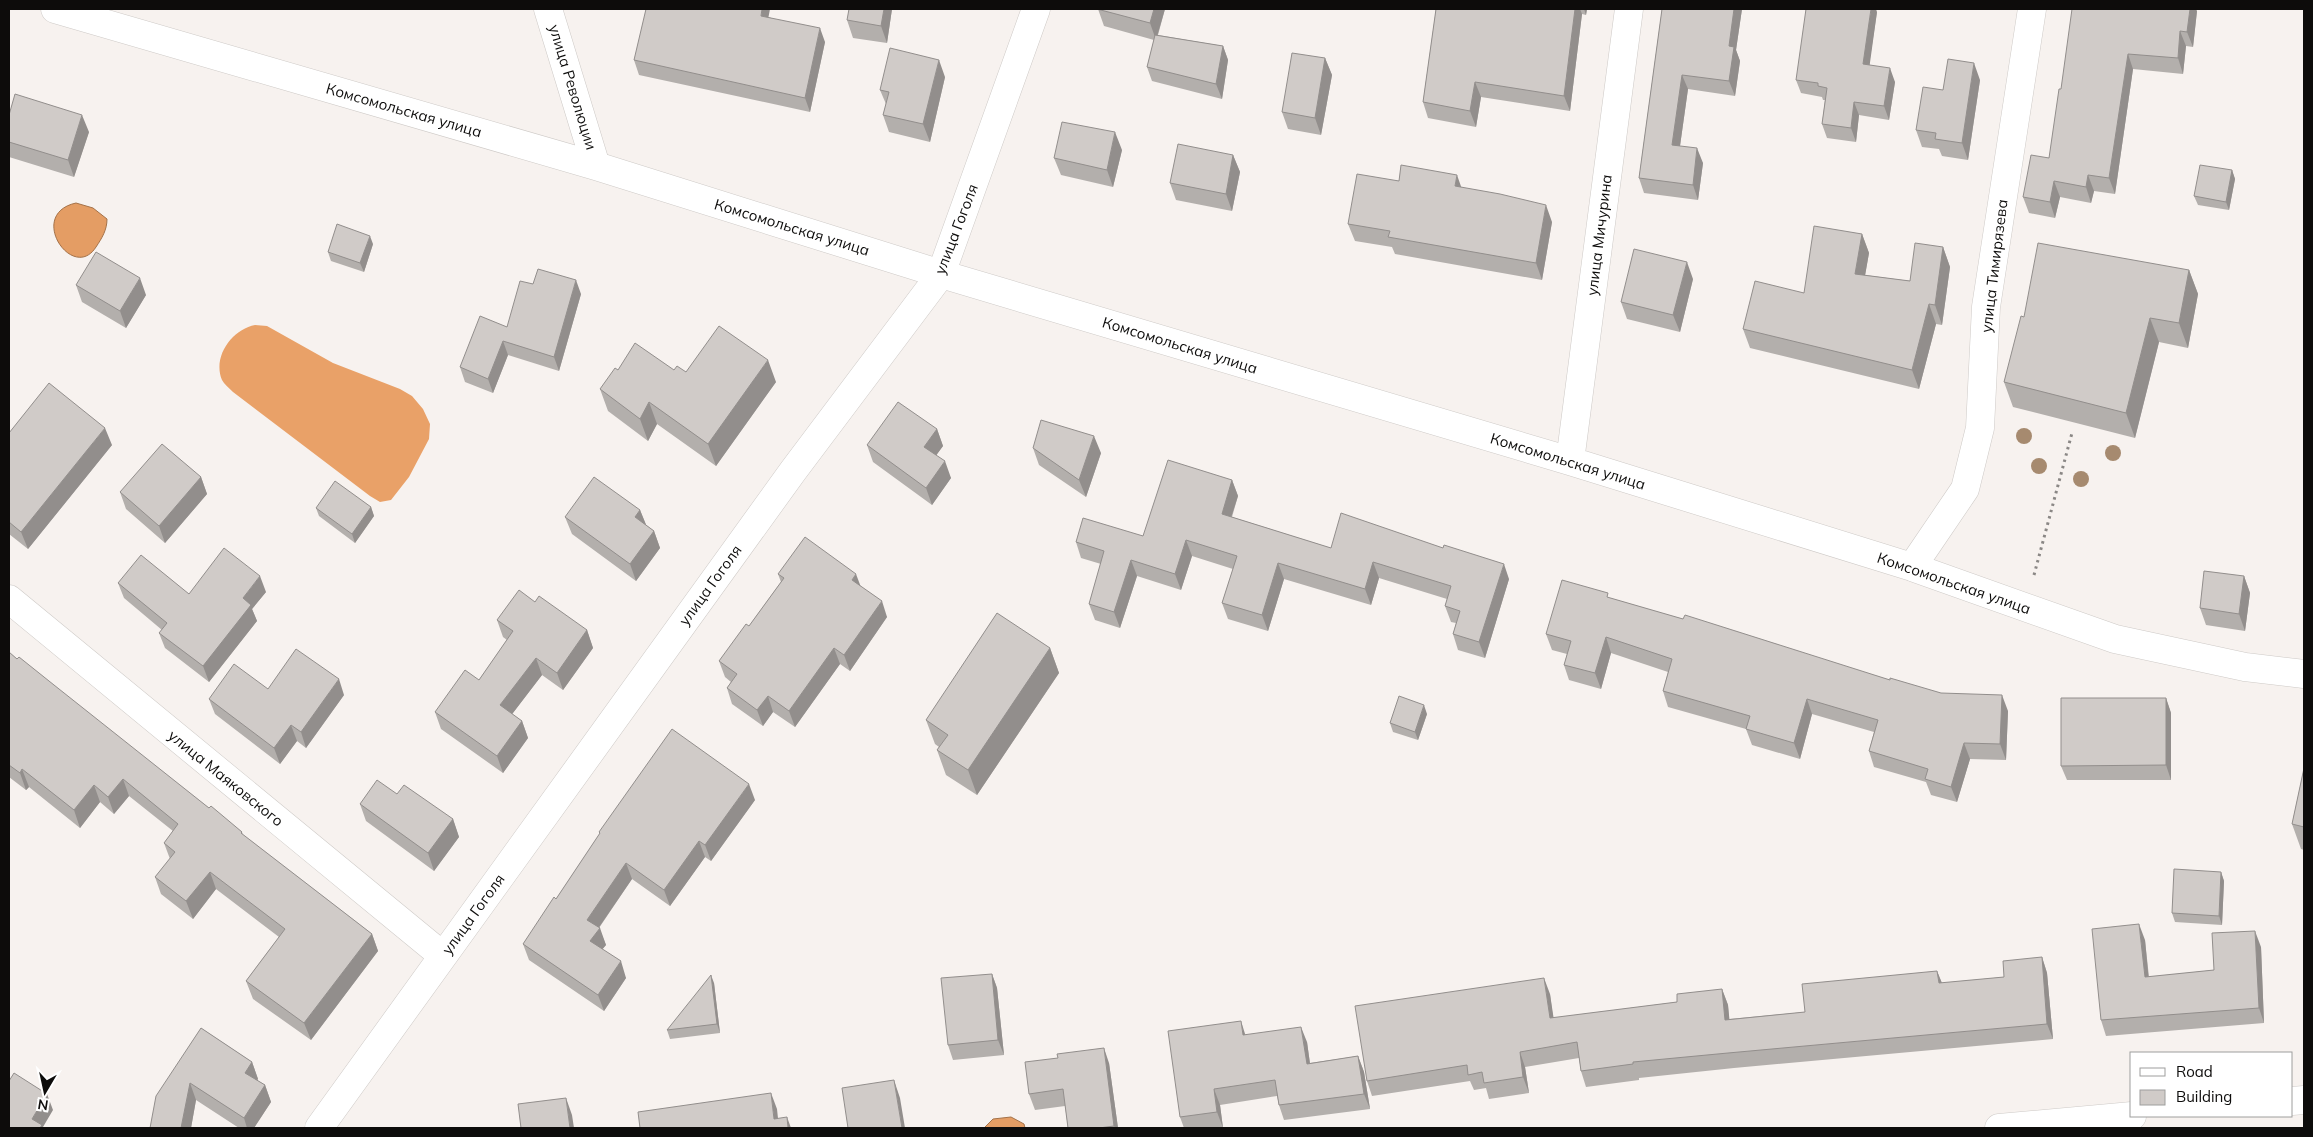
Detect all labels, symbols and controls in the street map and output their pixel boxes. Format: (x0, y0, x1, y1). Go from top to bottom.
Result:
street label: улица Революции (545, 22, 601, 152)
street label: Комсомольская улица (324, 79, 484, 141)
street label: улица Мичурина (1582, 173, 1616, 297)
street label: улица Гоголя (930, 181, 982, 277)
street label: Комсомольская улица (712, 194, 872, 260)
street label: улица Тимирязева (1976, 198, 2012, 334)
street label: Комсомольская улица (1100, 312, 1260, 378)
street label: Комсомольская улица (1488, 428, 1648, 494)
street label: улица Гоголя (674, 541, 746, 629)
street label: Комсомольская улица (1875, 548, 2033, 618)
street label: улица Маяковского (165, 726, 287, 830)
street label: улица Гоголя (437, 870, 509, 958)
legend (2130, 1052, 2293, 1117)
text: Road (2176, 1062, 2213, 1081)
north arrow (20, 1067, 70, 1117)
text: Building (2176, 1087, 2232, 1106)
text: N (36, 1095, 50, 1115)

